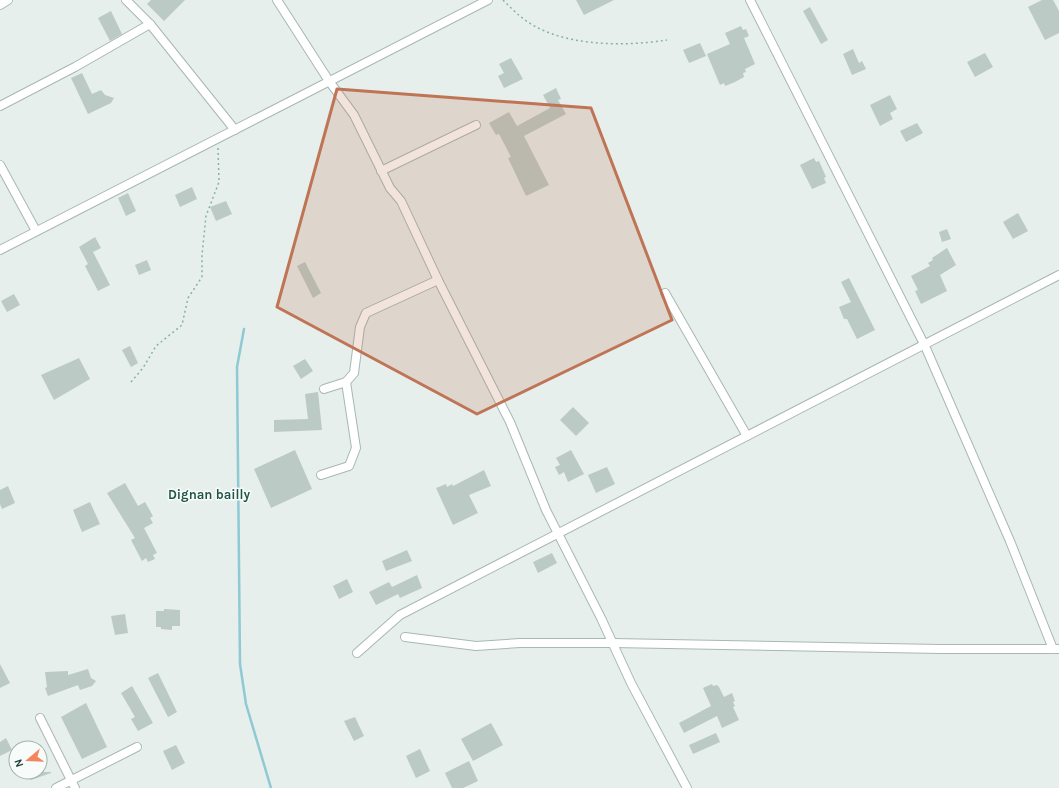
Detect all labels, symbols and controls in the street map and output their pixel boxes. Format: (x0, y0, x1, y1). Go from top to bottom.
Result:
district label: Dignan bailly (168, 487, 251, 502)
north arrow (8, 740, 48, 780)
text: N (12, 757, 26, 769)

